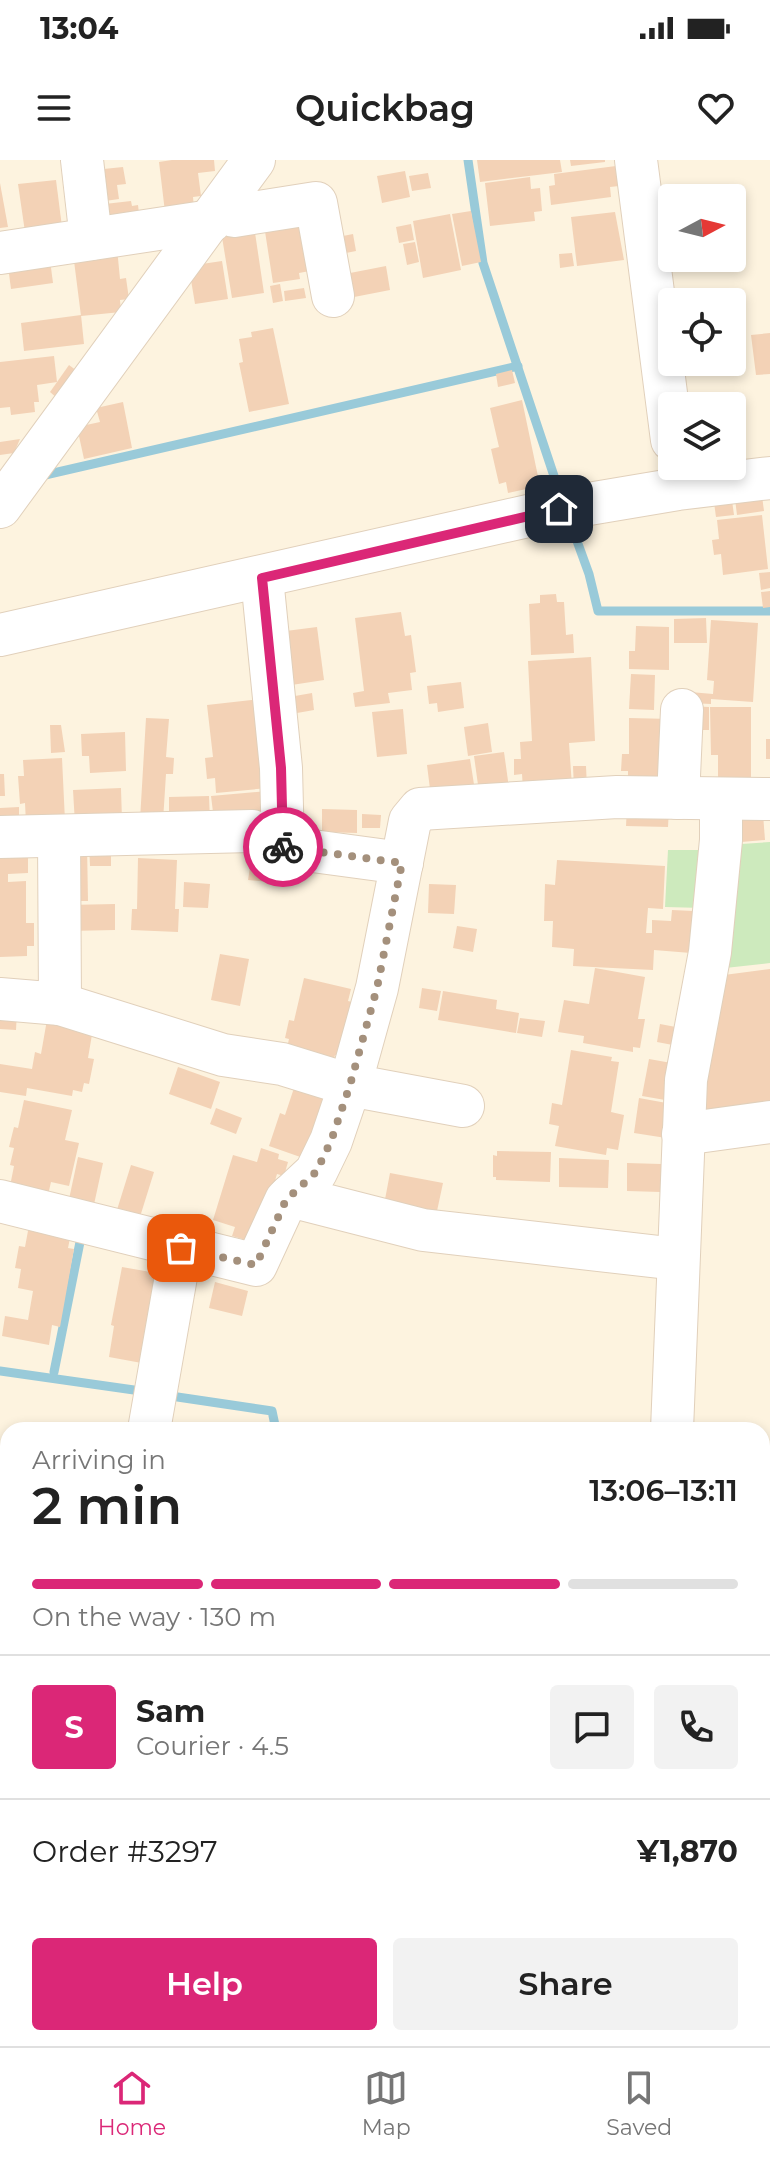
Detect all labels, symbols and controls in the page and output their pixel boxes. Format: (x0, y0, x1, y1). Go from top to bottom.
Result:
text: 13:04 (40, 10, 118, 47)
icon: menu (32, 86, 76, 130)
text: Quickbag (295, 86, 475, 130)
icon: heart (694, 86, 738, 130)
north arrow (658, 184, 746, 272)
map controls (658, 184, 746, 480)
button: locate (658, 288, 746, 376)
button: layers (658, 392, 746, 480)
pin (525, 475, 593, 543)
icon: home (537, 487, 581, 531)
courier (243, 807, 323, 887)
icon: bike (261, 825, 305, 869)
pin (147, 1214, 215, 1282)
icon: bag (159, 1226, 203, 1270)
text: Arriving in (32, 1444, 166, 1476)
text: 13:06–13:11 (589, 1472, 738, 1509)
text: 2 min (32, 1474, 182, 1537)
text: On the way · 130 m (32, 1601, 276, 1633)
button: chat (550, 1685, 634, 1769)
button: phone (654, 1685, 738, 1769)
text: Sam (136, 1693, 205, 1730)
text: S (64, 1709, 84, 1746)
text: Courier · 4.5 (136, 1730, 289, 1762)
text: Order #3297 (32, 1833, 218, 1870)
text: ¥1,870 (637, 1833, 738, 1870)
button: Help (32, 1938, 377, 2030)
button: Share (393, 1938, 738, 2030)
tab: Home (98, 2066, 166, 2141)
tab: Map (362, 2066, 411, 2141)
tab: Saved (606, 2066, 672, 2141)

